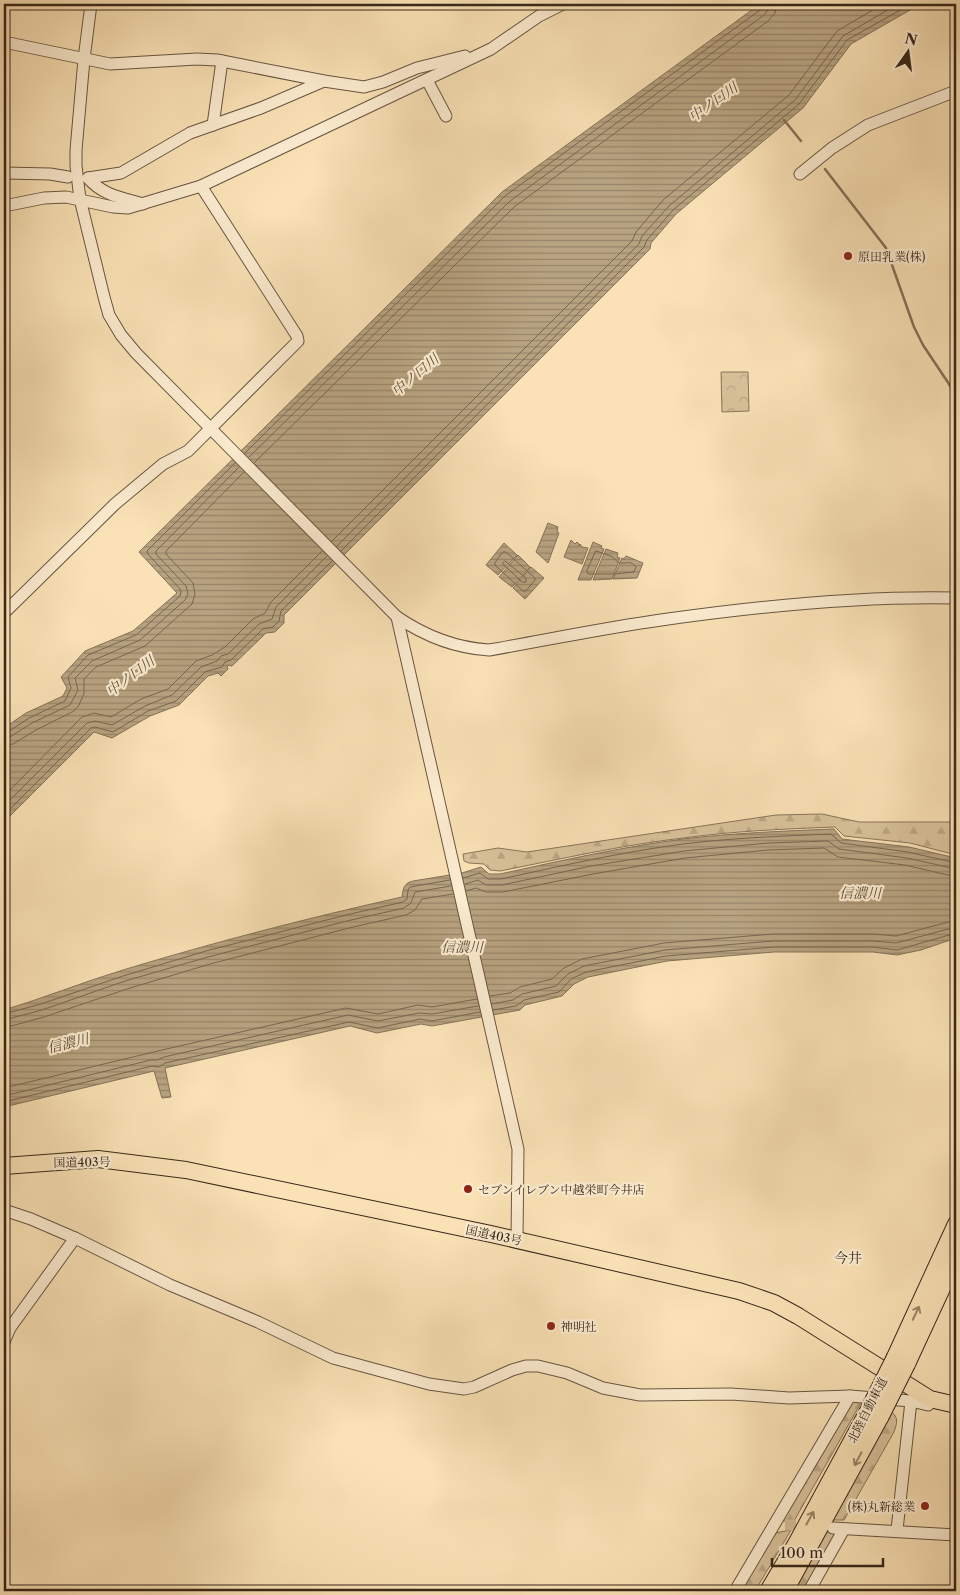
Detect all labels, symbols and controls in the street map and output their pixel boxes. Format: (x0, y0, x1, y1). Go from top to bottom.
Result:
north arrow (882, 28, 932, 78)
text: N (903, 29, 919, 50)
water label: 中ノ口川 (685, 77, 743, 125)
place label: 原田乳業(株) (858, 249, 926, 264)
marker: 原田乳業(株) (842, 250, 854, 262)
water label: 中ノ口川 (388, 349, 444, 400)
water label: 中ノ口川 (102, 651, 159, 700)
water label: 信濃川 (839, 884, 883, 902)
water label: 信濃川 (441, 938, 485, 956)
water label: 信濃川 (45, 1029, 92, 1057)
street label: 国道403号 (53, 1154, 111, 1170)
place label: セブンイレブン中越栄町今井店 (478, 1182, 644, 1197)
marker: セブンイレブン中越栄町今井店 (462, 1183, 474, 1195)
street label: 国道403号 (464, 1222, 524, 1248)
district label: 今井 (834, 1249, 862, 1267)
one-way arrow (911, 1306, 921, 1321)
place label: 神明社 (561, 1319, 597, 1334)
marker: 神明社 (545, 1320, 557, 1332)
street label: 北陸自動車道 (844, 1375, 890, 1445)
one-way arrow (853, 1451, 863, 1466)
place label: (株)丸新総業 (848, 1499, 915, 1514)
marker: (株)丸新総業 (919, 1500, 931, 1512)
one-way arrow (805, 1511, 815, 1526)
scale bar (772, 1535, 884, 1567)
text: 100 m (780, 1543, 823, 1562)

